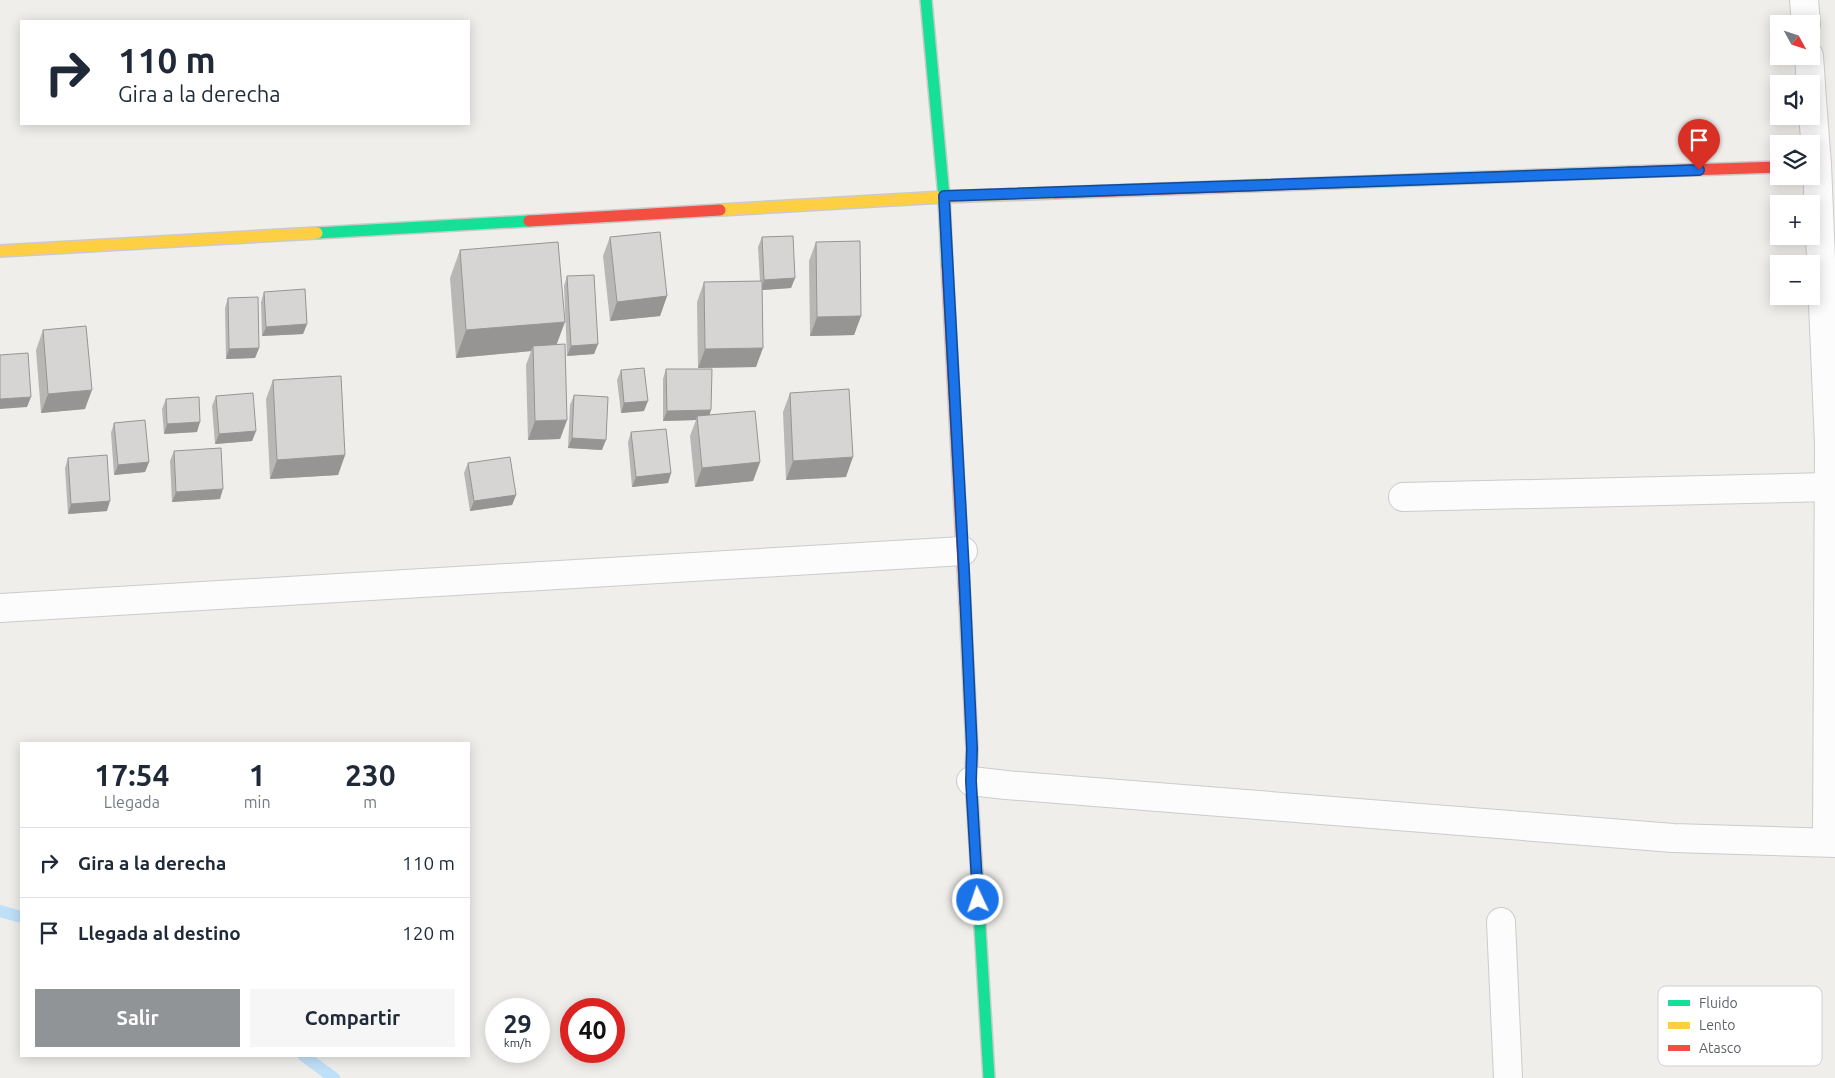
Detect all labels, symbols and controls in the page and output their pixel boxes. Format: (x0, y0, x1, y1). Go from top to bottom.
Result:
north arrow (1770, 15, 1820, 65)
map controls (1770, 15, 1820, 305)
icon: right (35, 40, 100, 105)
text: 110 m (118, 40, 216, 80)
button: sound (1770, 75, 1820, 125)
text: Gira a la derecha (118, 81, 281, 106)
pin (1678, 119, 1720, 170)
icon: arrive (1685, 126, 1713, 154)
button: layers (1770, 135, 1820, 185)
button: + (1770, 195, 1820, 245)
button: − (1770, 255, 1820, 305)
text: 17:54 (94, 758, 169, 792)
text: 1 (249, 758, 266, 792)
text: 230 (345, 758, 396, 792)
text: Llegada (104, 793, 160, 811)
text: min (244, 793, 271, 811)
text: m (363, 793, 377, 811)
icon: right (35, 849, 63, 877)
text: Gira a la derecha (78, 852, 226, 874)
text: 110 m (402, 852, 455, 874)
position arrow (951, 873, 1003, 925)
icon: arrive (35, 919, 63, 947)
text: Llegada al destino (78, 922, 241, 944)
text: 120 m (402, 922, 455, 944)
legend (1658, 986, 1822, 1066)
button: Salir (35, 989, 240, 1047)
button: Compartir (250, 989, 455, 1047)
text: Fluido (1699, 995, 1738, 1011)
speed limit sign: 40 (560, 998, 625, 1063)
text: 29 (503, 1010, 532, 1038)
text: Lento (1699, 1017, 1736, 1033)
text: km/h (504, 1036, 531, 1049)
text: Atasco (1699, 1040, 1742, 1056)

